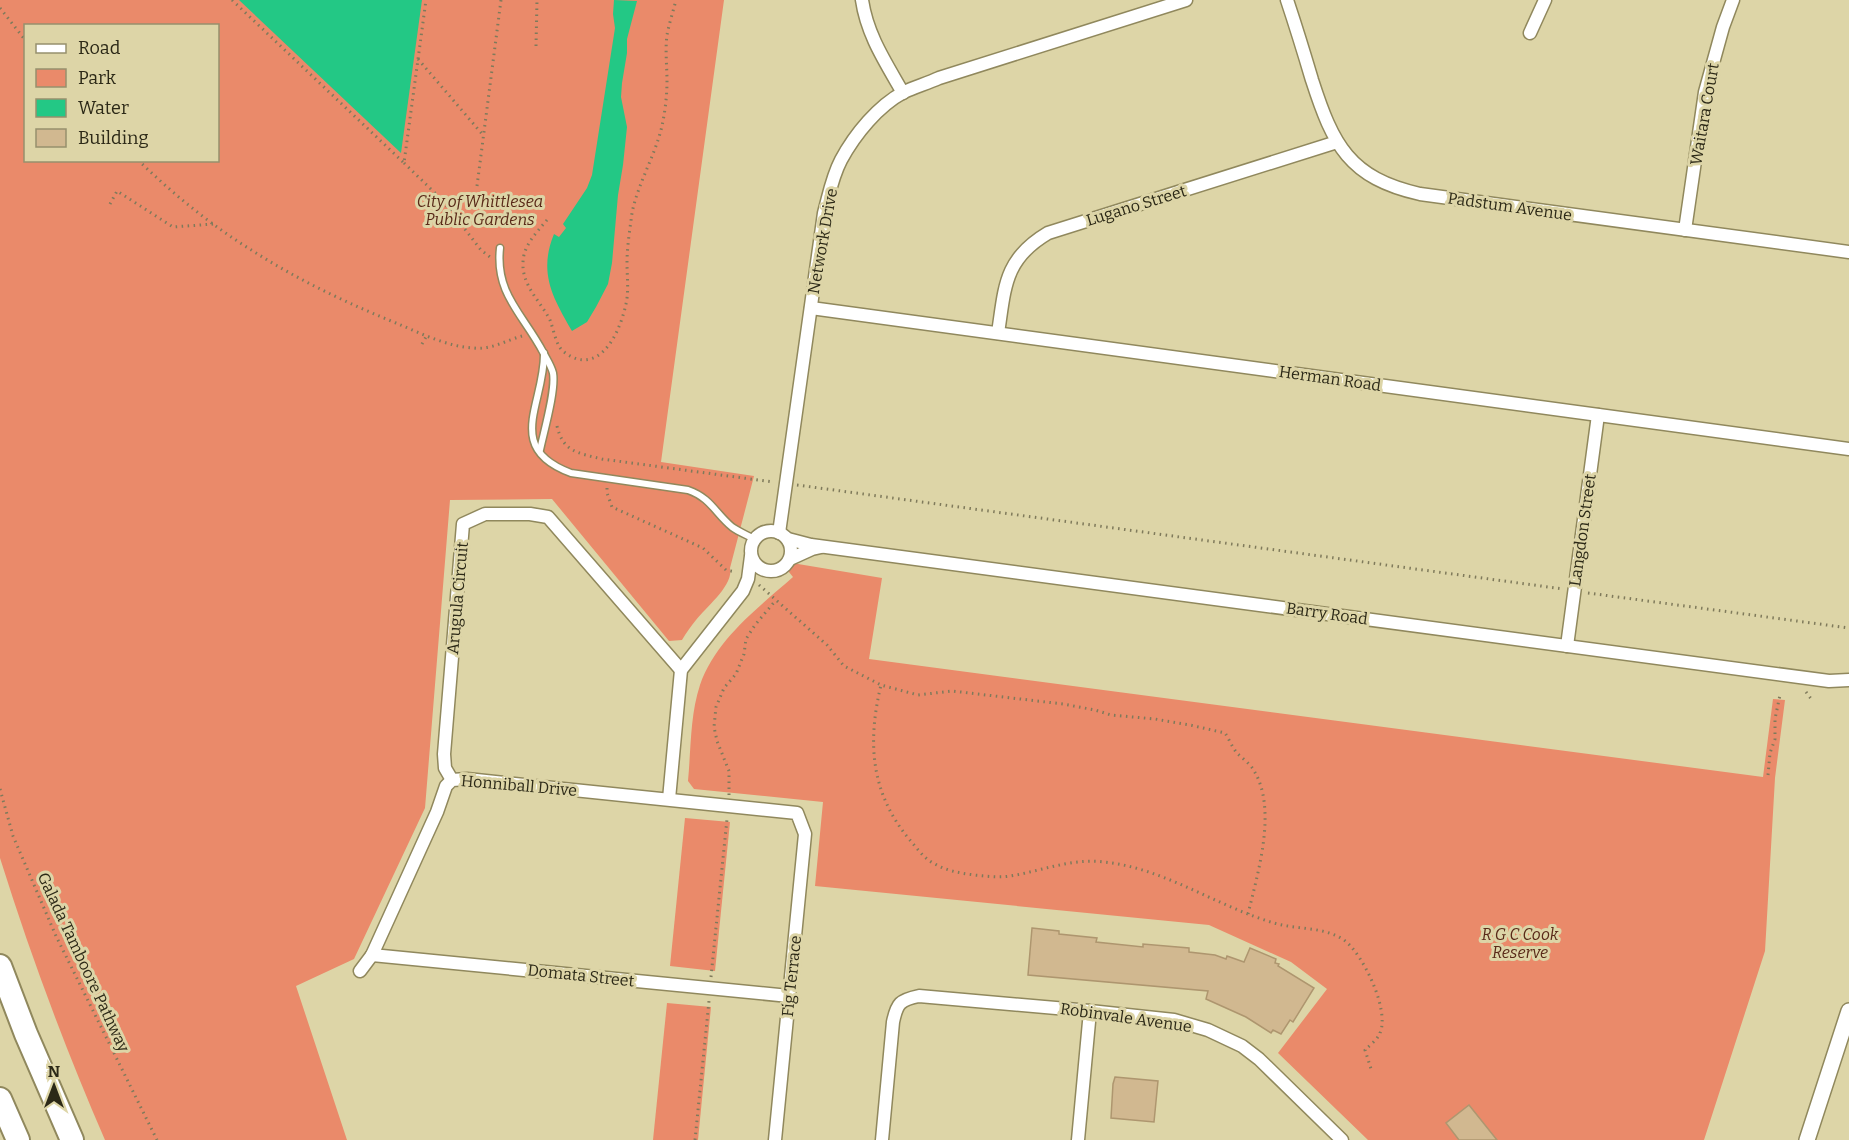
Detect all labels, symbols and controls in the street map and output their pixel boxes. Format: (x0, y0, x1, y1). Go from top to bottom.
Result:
legend (24, 24, 219, 162)
text: Road (78, 37, 121, 59)
street label: Waitara Court (1686, 61, 1723, 167)
text: Park (78, 67, 117, 89)
text: Water (78, 97, 129, 119)
text: Building (78, 127, 149, 149)
street label: Lugano Street (1084, 181, 1189, 230)
street label: Network Drive (804, 187, 841, 295)
street label: Padstum Avenue (1446, 188, 1573, 225)
park label: City of Whittlesea Public Gardens (417, 192, 543, 229)
street label: Herman Road (1278, 362, 1383, 395)
street label: Langdon Street (1565, 472, 1600, 588)
street label: Arugula Circuit (443, 541, 472, 655)
street label: Barry Road (1285, 598, 1369, 629)
street label: Honniball Drive (460, 771, 578, 800)
street label: Galada Tamboore Pathway (34, 869, 134, 1055)
park label: R G C Cook Reserve (1482, 925, 1559, 962)
street label: Fig Terrace (778, 934, 805, 1018)
street label: Domata Street (527, 960, 636, 991)
street label: Robinvale Avenue (1059, 999, 1193, 1036)
north arrow (24, 1056, 84, 1116)
text: N (48, 1062, 60, 1081)

